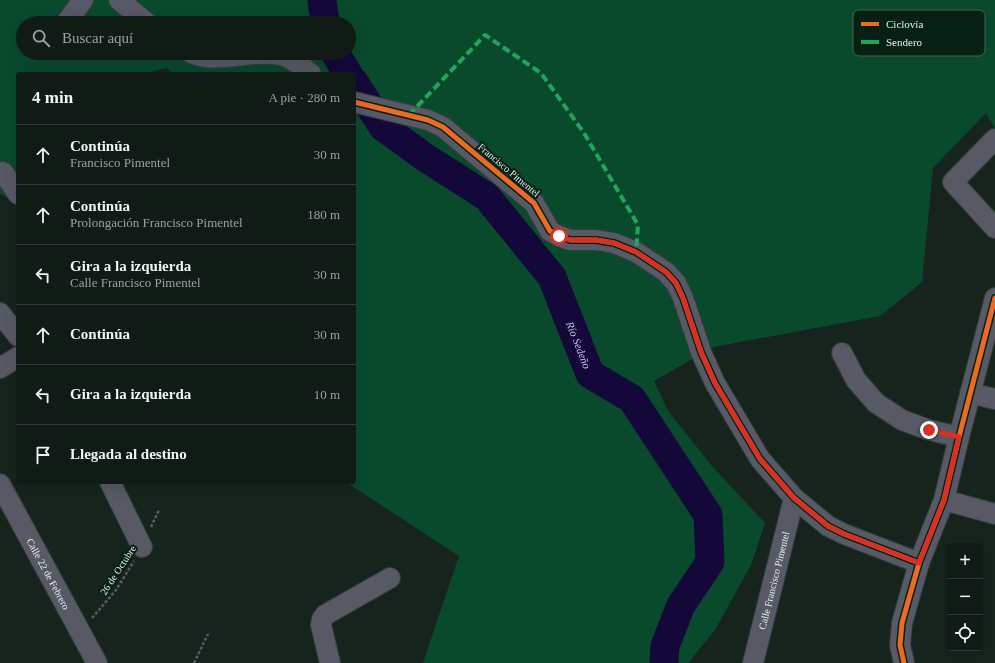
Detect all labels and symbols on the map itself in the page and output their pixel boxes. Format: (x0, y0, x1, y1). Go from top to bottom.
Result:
legend (853, 10, 985, 56)
text: Ciclovía (886, 18, 923, 30)
text: Sendero (886, 36, 923, 48)
street label: Francisco Pimentel (476, 141, 542, 199)
route start (550, 227, 568, 245)
water label: Río Sedeño (564, 319, 593, 371)
route end (920, 421, 938, 439)
street label: Calle Francisco Pimentel (756, 530, 791, 631)
street label: Calle 22 de Febrero (25, 536, 72, 611)
street label: 26 de Octubre (98, 543, 138, 597)

